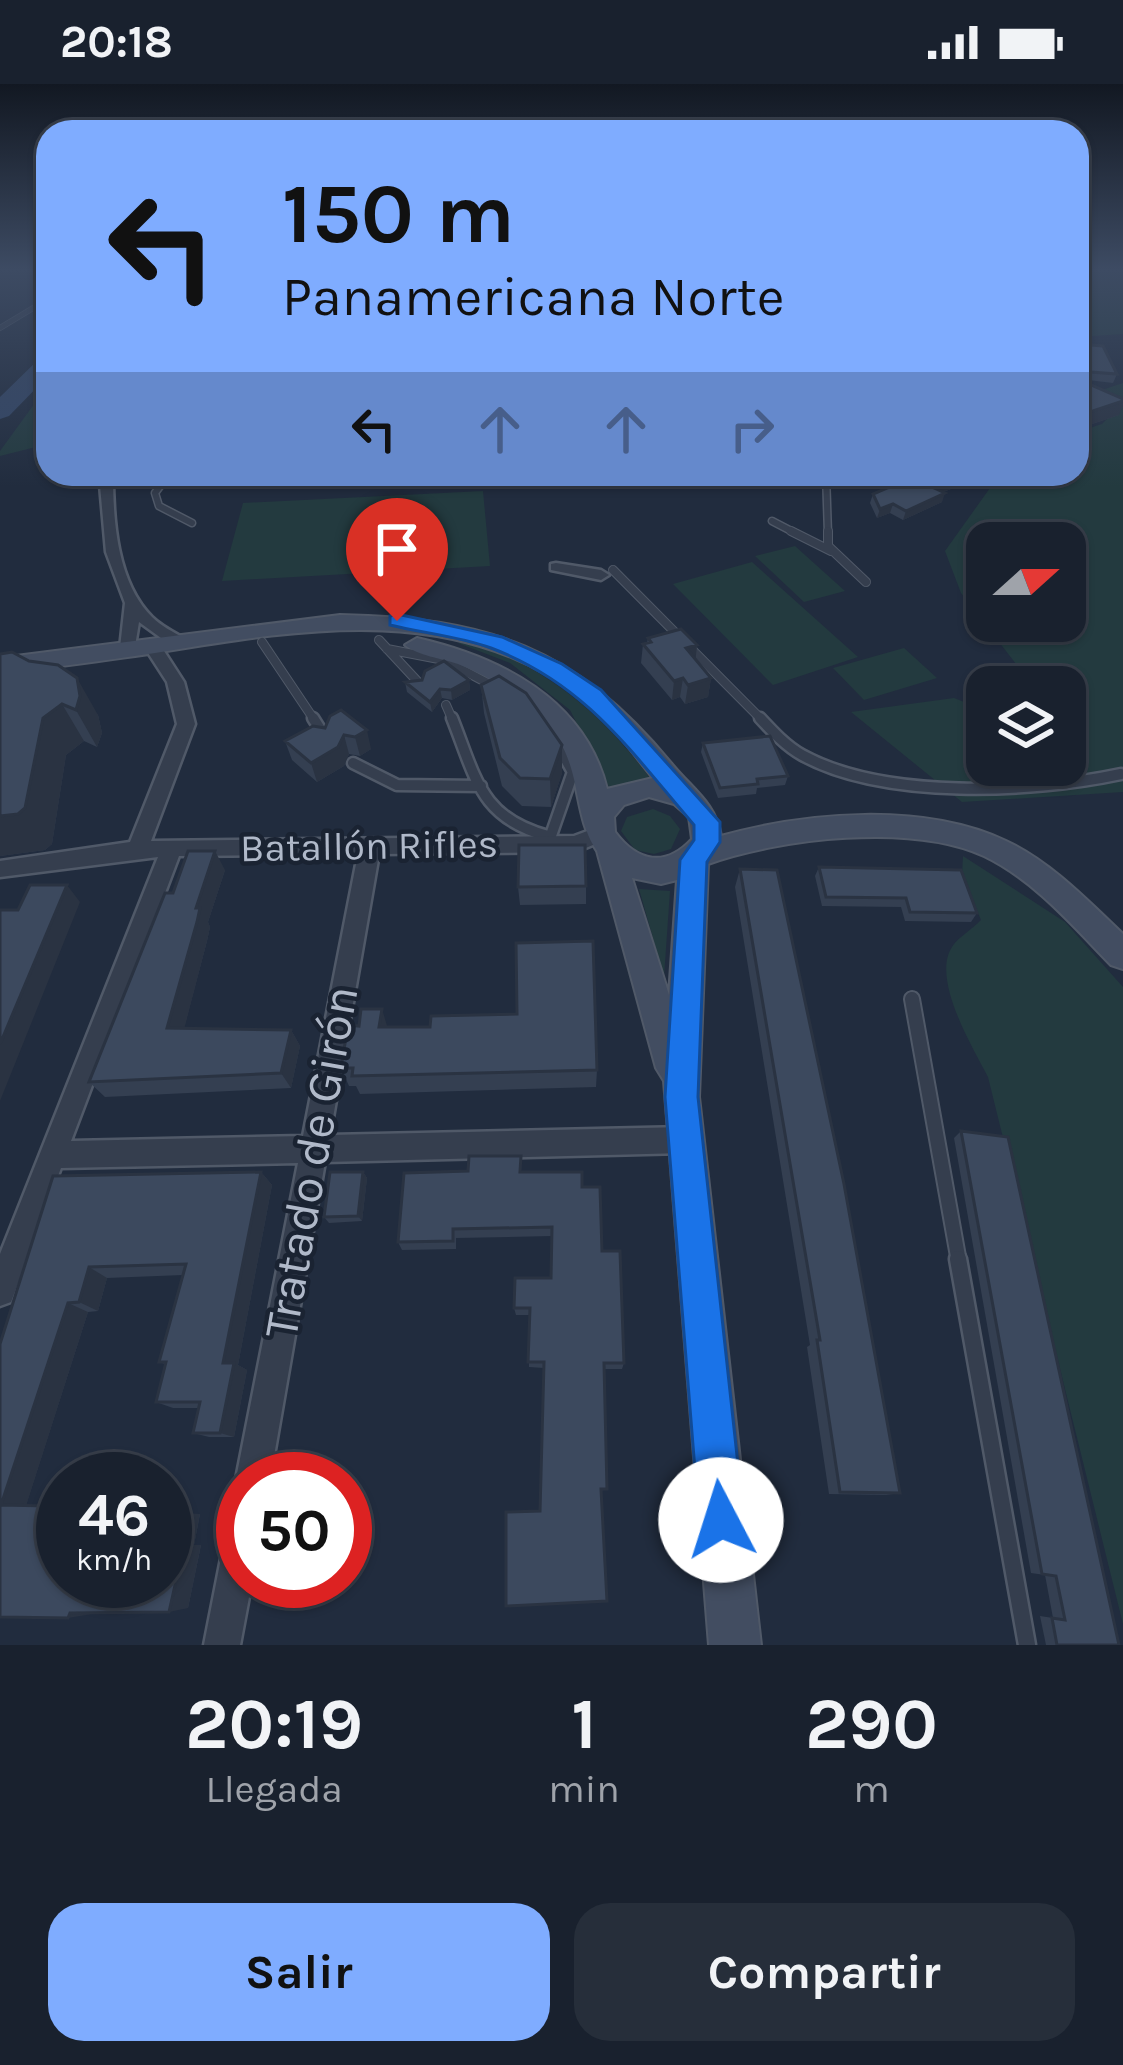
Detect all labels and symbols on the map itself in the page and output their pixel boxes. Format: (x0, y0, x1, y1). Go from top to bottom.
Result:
pin (346, 498, 448, 621)
north arrow (966, 522, 1086, 642)
street label: Batallón Rifles (240, 821, 498, 871)
street label: Tratado de Girón (252, 981, 370, 1343)
speed limit sign: 50 (216, 1452, 372, 1608)
position arrow (658, 1457, 784, 1583)

